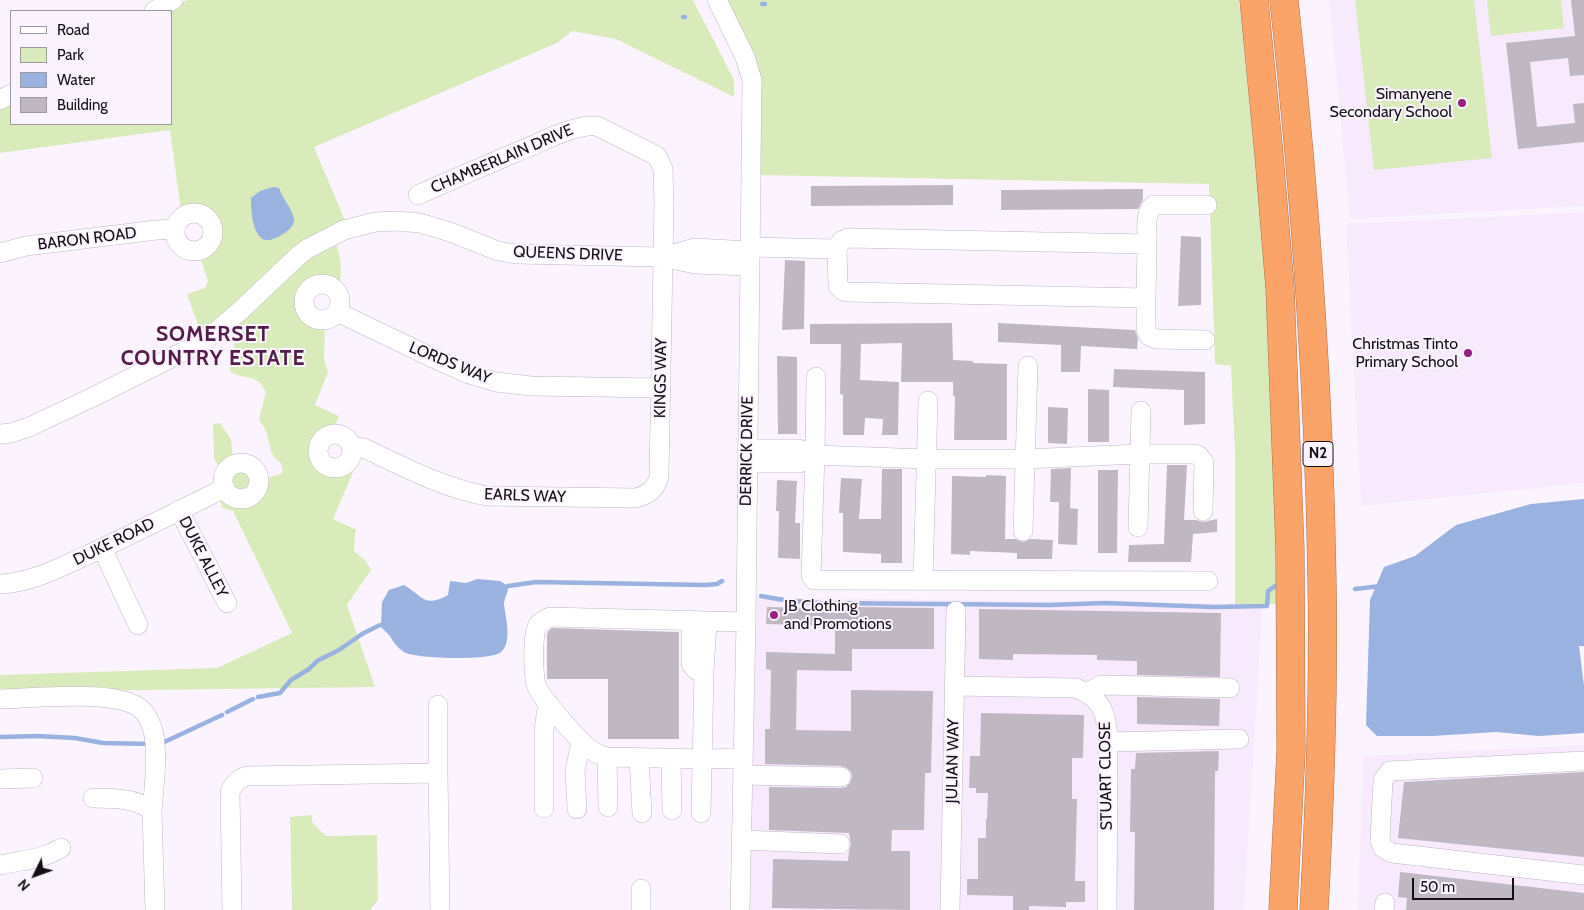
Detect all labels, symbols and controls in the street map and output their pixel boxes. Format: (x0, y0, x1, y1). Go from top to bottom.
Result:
legend (10, 10, 172, 125)
text: Road (57, 21, 90, 39)
text: Park (57, 46, 84, 64)
text: Water (57, 71, 95, 89)
place label: Simanyene Secondary School (1330, 84, 1452, 122)
text: Building (57, 96, 108, 114)
marker: Simanyene Secondary School (1456, 97, 1468, 109)
street label: CHAMBERLAIN DRIVE (428, 120, 576, 198)
street label: BARON ROAD (36, 223, 138, 255)
street label: QUEENS DRIVE (513, 242, 623, 266)
district label: SOMERSET COUNTRY ESTATE (119, 322, 307, 372)
place label: Christmas Tinto Primary School (1352, 334, 1458, 372)
street label: LORDS WAY (406, 338, 494, 388)
street label: KINGS WAY (651, 338, 671, 418)
marker: Christmas Tinto Primary School (1462, 347, 1474, 359)
street label: DERRICK DRIVE (736, 396, 758, 506)
road number: N2 (1303, 442, 1333, 466)
street label: EARLS WAY (484, 485, 566, 507)
street label: DUKE ALLEY (174, 513, 232, 601)
street label: DUKE ROAD (70, 514, 158, 570)
place label: JB Clothing and Promotions (784, 596, 892, 634)
marker: JB Clothing and Promotions (768, 609, 780, 621)
street label: JULIAN WAY (943, 718, 963, 804)
street label: STUART CLOSE (1095, 722, 1117, 830)
north arrow (10, 850, 60, 900)
scale bar (1414, 868, 1516, 900)
text: N (14, 875, 34, 895)
text: 50 m (1420, 878, 1455, 896)

